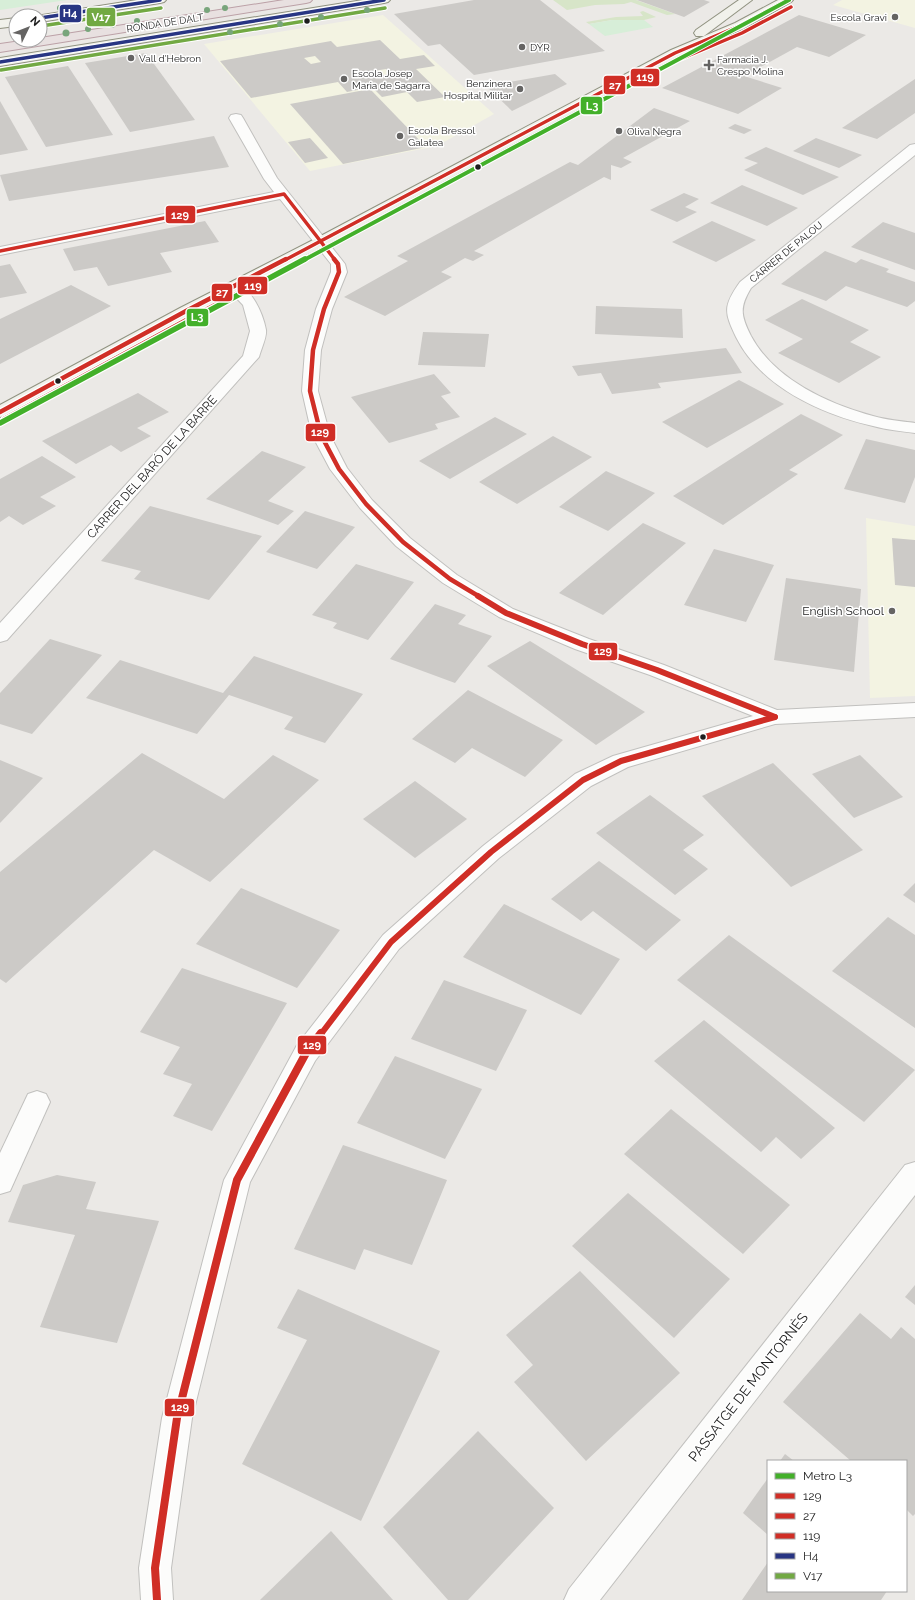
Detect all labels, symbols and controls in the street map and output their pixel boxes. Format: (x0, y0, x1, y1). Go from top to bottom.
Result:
line badge: H4 (59, 4, 82, 23)
text: H4 (63, 7, 77, 20)
line badge: V17 (86, 7, 116, 27)
north arrow (8, 8, 48, 48)
text: V17 (92, 11, 111, 24)
street label: RONDA DE DALT (126, 11, 204, 35)
place label: Escola Gravi (831, 12, 887, 23)
marker: Escola Gravi (890, 12, 900, 22)
text: N (27, 14, 43, 29)
unlabelled marker (302, 16, 312, 26)
marker: DYR (517, 42, 527, 52)
place label: DYR (530, 42, 550, 53)
marker: Vall d'Hebron (126, 53, 136, 63)
place label: Vall d'Hebron (139, 53, 201, 64)
place label: Farmacia J. Crespo Molina (717, 54, 783, 77)
marker: Farmacia J. Crespo Molina (704, 60, 714, 70)
place label: Escola Josep Maria de Sagarra (352, 68, 430, 91)
line badge: 119 (630, 68, 660, 87)
text: 119 (636, 71, 654, 84)
marker: Escola Josep Maria de Sagarra (339, 74, 349, 84)
line badge: 27 (603, 75, 626, 95)
place label: Benzinera Hospital Militar (444, 78, 512, 101)
text: 27 (609, 79, 622, 92)
marker: Benzinera Hospital Militar (515, 84, 525, 94)
line badge: L3 (580, 96, 603, 115)
text: L3 (586, 100, 598, 113)
place label: Escola Bressol Galatea (408, 125, 476, 148)
marker: Oliva Negra (614, 126, 624, 136)
place label: Oliva Negra (627, 126, 681, 137)
marker: Escola Bressol Galatea (395, 131, 405, 141)
unlabelled marker (473, 162, 483, 172)
line badge: 129 (165, 205, 196, 224)
text: 129 (171, 209, 190, 222)
street label: CARRER DE PALOU (747, 219, 825, 285)
line badge: 119 (237, 276, 268, 295)
text: 119 (244, 280, 262, 293)
line badge: 27 (211, 283, 233, 302)
text: 27 (216, 286, 229, 299)
line badge: L3 (186, 308, 209, 327)
text: L3 (191, 311, 203, 324)
unlabelled marker (53, 376, 63, 386)
street label: CARRER DEL BARÓ DE LA BARRE (84, 393, 220, 541)
line badge: 129 (305, 423, 336, 442)
text: 129 (311, 426, 330, 439)
place label: English School (802, 604, 885, 618)
marker: English School (887, 606, 897, 616)
line badge: 129 (588, 642, 618, 661)
text: 129 (594, 645, 613, 658)
unlabelled marker (698, 732, 708, 742)
line badge: 129 (297, 1035, 327, 1055)
text: 129 (303, 1039, 322, 1052)
street label: PASSATGE DE MONTORNÈS (684, 1308, 811, 1465)
line badge: 129 (164, 1398, 195, 1417)
text: 129 (171, 1401, 190, 1414)
legend (767, 1460, 907, 1592)
text: Metro L3 (803, 1469, 852, 1483)
text: 129 (803, 1489, 821, 1503)
text: 27 (803, 1509, 816, 1523)
text: 119 (803, 1529, 820, 1543)
text: H4 (803, 1549, 819, 1563)
text: V17 (803, 1569, 823, 1583)

